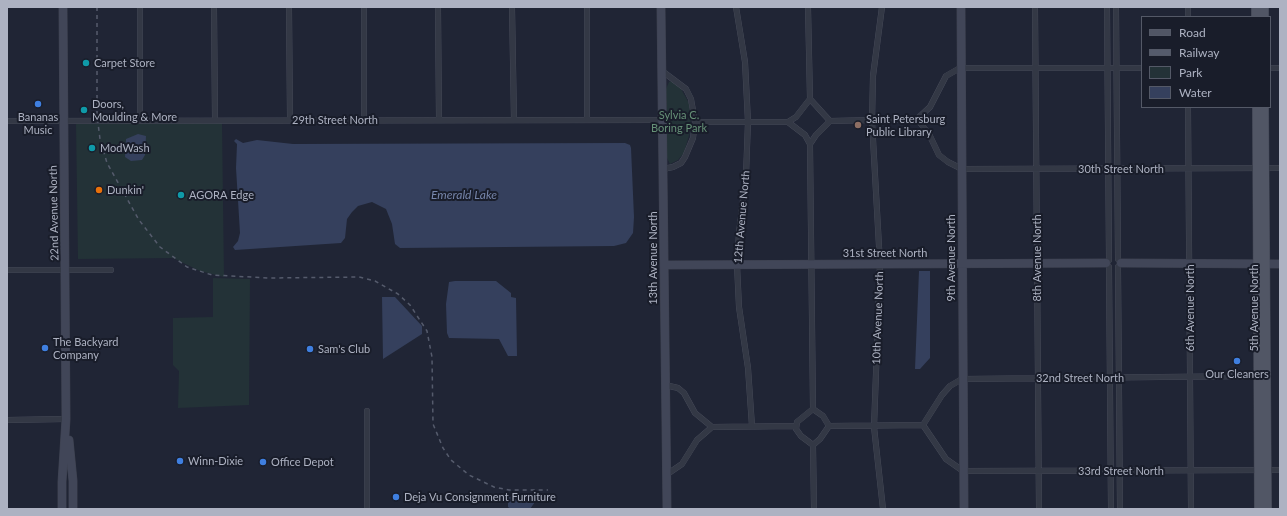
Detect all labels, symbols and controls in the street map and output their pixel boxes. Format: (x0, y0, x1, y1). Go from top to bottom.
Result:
legend (1141, 16, 1271, 108)
text: Road (1179, 25, 1206, 40)
text: Railway (1179, 45, 1219, 60)
place label: Carpet Store (94, 56, 155, 70)
marker: Carpet Store (81, 58, 91, 68)
text: Park (1179, 65, 1202, 80)
text: Water (1179, 85, 1212, 100)
place label: Doors, Moulding & More (92, 97, 177, 123)
marker: Bananas Music (33, 99, 43, 109)
marker: Doors, Moulding & More (79, 105, 89, 115)
park label: Sylvia C. Boring Park (651, 108, 707, 134)
place label: Bananas Music (18, 110, 58, 136)
place label: Saint Petersburg Public Library (866, 112, 945, 138)
street label: 29th Street North (292, 113, 378, 127)
marker: Saint Petersburg Public Library (853, 120, 863, 130)
place label: ModWash (100, 141, 150, 155)
marker: ModWash (87, 143, 97, 153)
street label: 30th Street North (1078, 162, 1164, 176)
street label: 22nd Avenue North (47, 165, 61, 261)
street label: 12th Avenue North (731, 170, 753, 264)
place label: Dunkin' (107, 183, 144, 197)
marker: Dunkin' (94, 185, 104, 195)
place label: AGORA Edge (189, 188, 254, 202)
water label: Emerald Lake (431, 188, 497, 202)
marker: AGORA Edge (176, 190, 186, 200)
street label: 13th Avenue North (646, 211, 660, 305)
street label: 9th Avenue North (944, 214, 958, 302)
street label: 8th Avenue North (1030, 214, 1044, 302)
street label: 31st Street North (843, 246, 927, 260)
street label: 6th Avenue North (1183, 264, 1197, 352)
street label: 5th Avenue North (1247, 264, 1261, 352)
street label: 10th Avenue North (870, 271, 886, 365)
place label: The Backyard Company (53, 335, 118, 361)
place label: Sam's Club (318, 342, 370, 356)
marker: The Backyard Company (40, 343, 50, 353)
marker: Sam's Club (305, 344, 315, 354)
marker: Our Cleaners (1232, 356, 1242, 366)
place label: Our Cleaners (1205, 367, 1269, 381)
street label: 32nd Street North (1036, 371, 1124, 385)
place label: Winn-Dixie (188, 454, 243, 468)
place label: Office Depot (271, 455, 334, 469)
marker: Winn-Dixie (175, 456, 185, 466)
marker: Office Depot (258, 457, 268, 467)
street label: 33rd Street North (1078, 464, 1164, 478)
place label: Deja Vu Consignment Furniture (404, 490, 556, 504)
marker: Deja Vu Consignment Furniture (391, 492, 401, 502)

